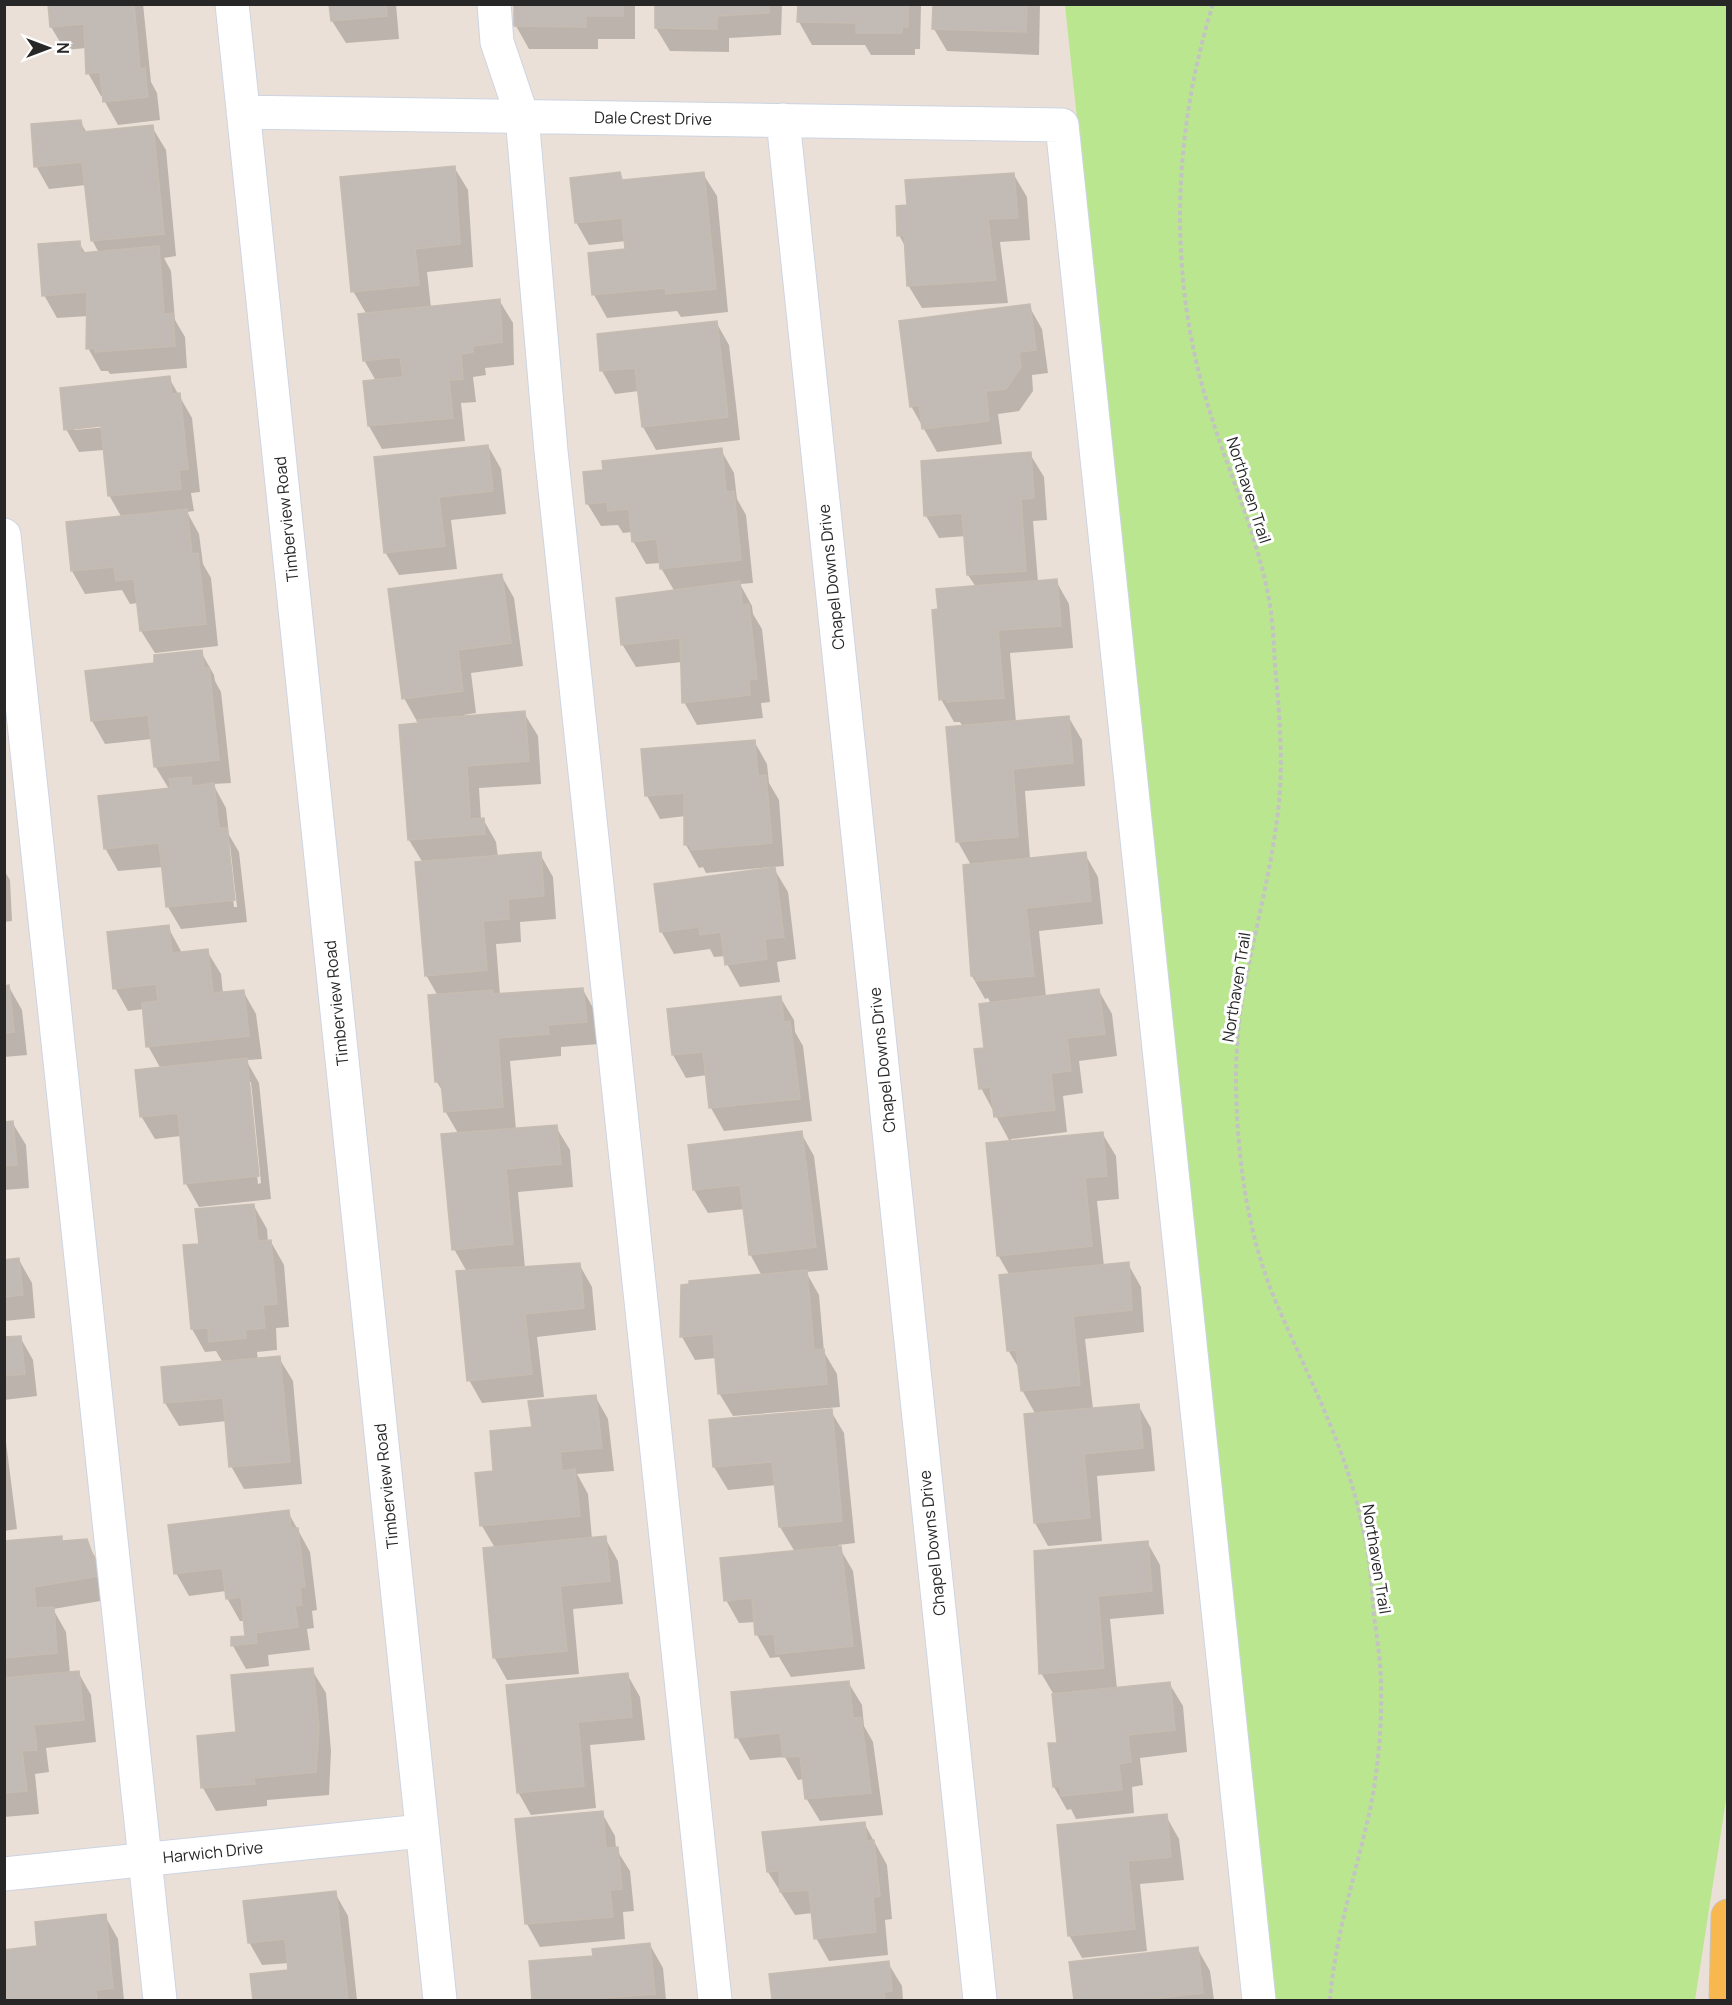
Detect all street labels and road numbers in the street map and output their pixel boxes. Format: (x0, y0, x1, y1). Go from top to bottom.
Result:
street label: Dale Crest Drive (594, 106, 712, 130)
street label: Northaven Trail (1221, 434, 1277, 546)
street label: Timberview Road (268, 455, 304, 583)
street label: Chapel Downs Drive (812, 503, 850, 651)
street label: Northaven Trail (1216, 931, 1256, 1043)
street label: Timberview Road (318, 939, 354, 1067)
street label: Chapel Downs Drive (863, 986, 901, 1134)
street label: Timberview Road (368, 1422, 404, 1550)
street label: Chapel Downs Drive (913, 1469, 951, 1617)
street label: Northaven Trail (1357, 1503, 1397, 1615)
street label: Harwich Drive (162, 1836, 264, 1868)

